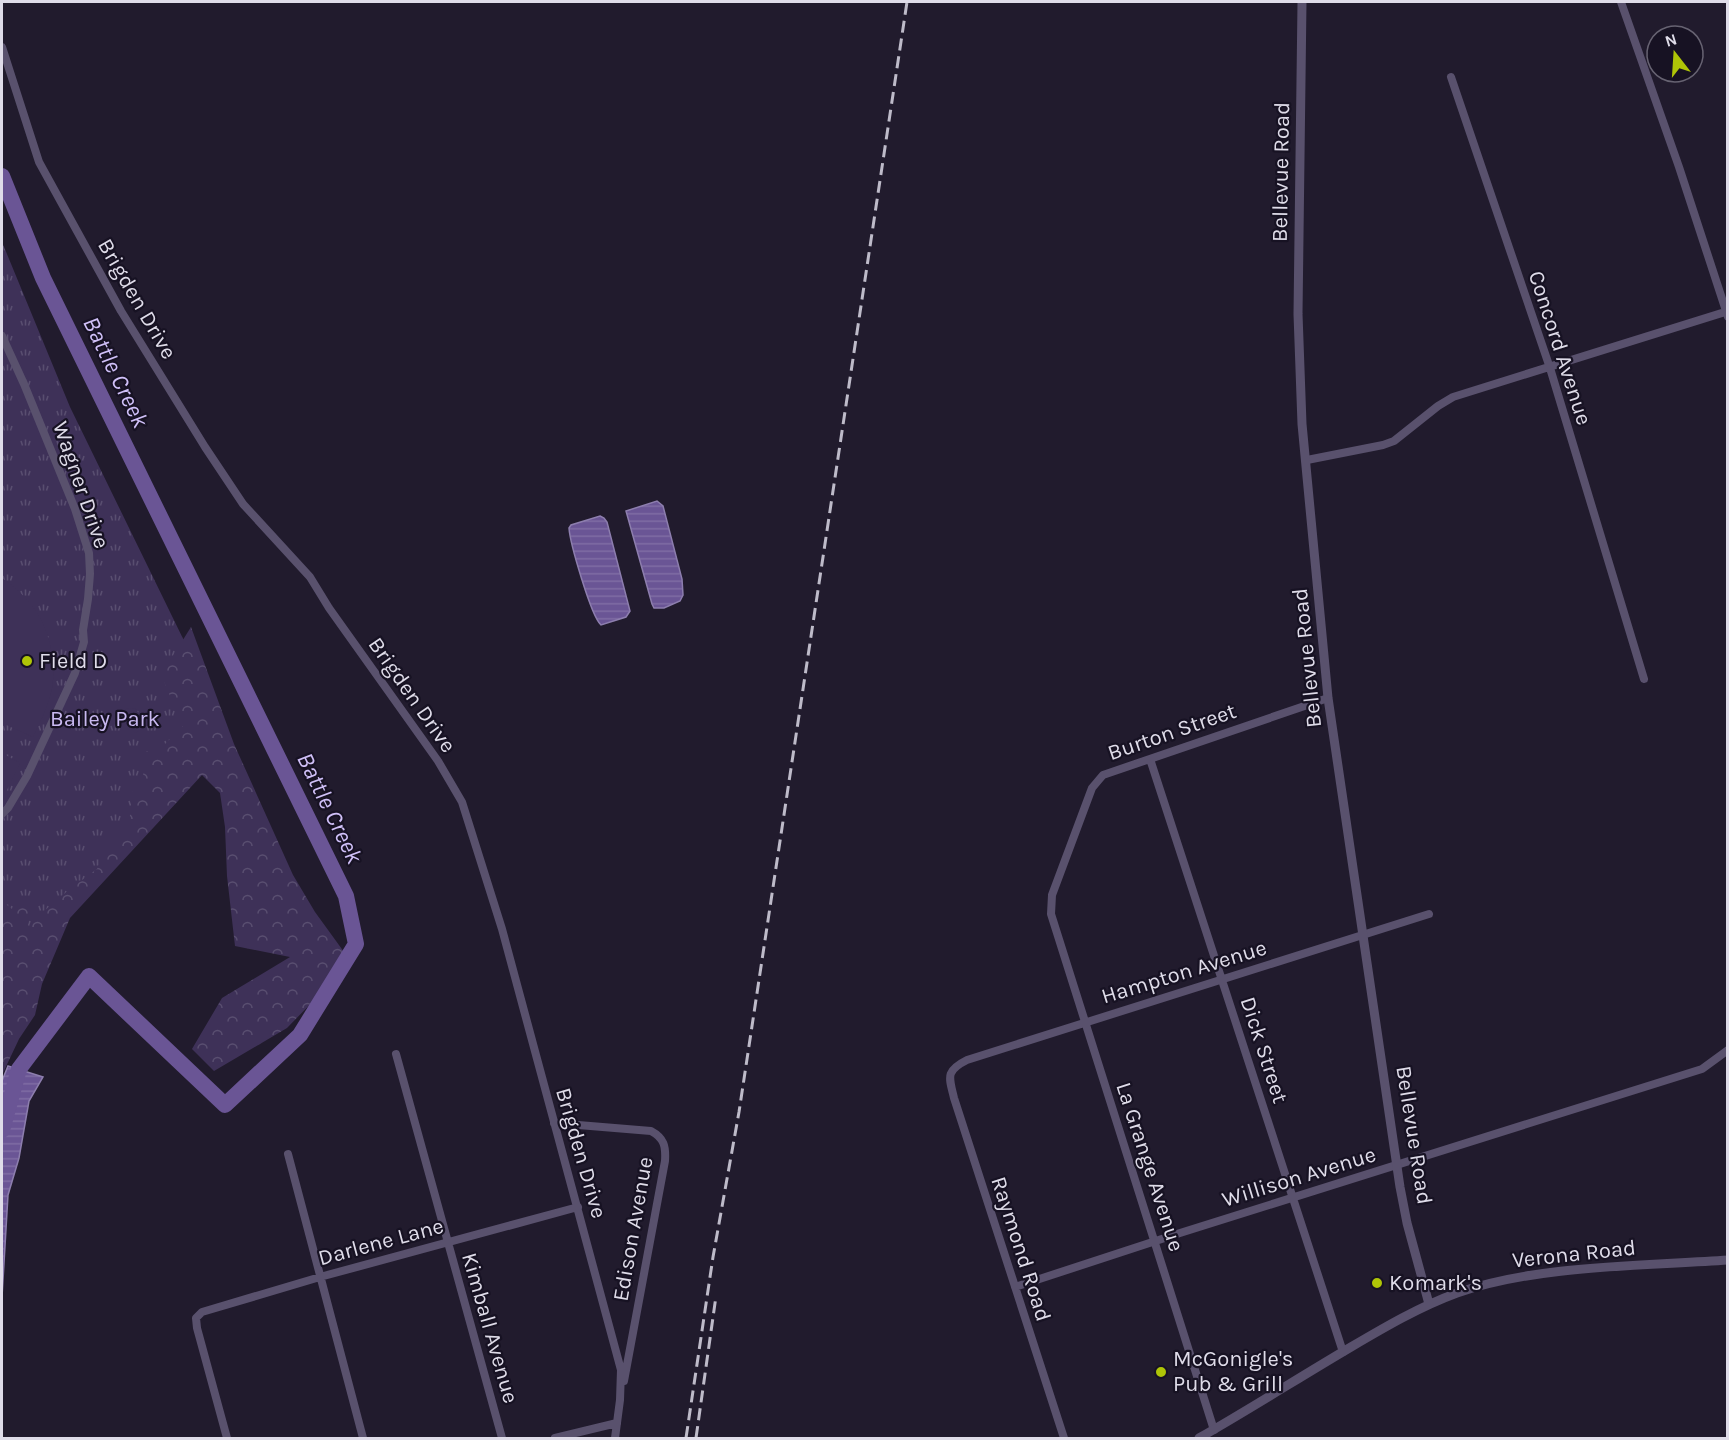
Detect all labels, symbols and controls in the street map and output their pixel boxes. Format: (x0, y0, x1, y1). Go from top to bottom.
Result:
north arrow (1645, 24, 1705, 84)
text: N (1662, 29, 1679, 51)
street label: Bellevue Road (1267, 102, 1295, 242)
street label: Brigden Drive (92, 234, 182, 364)
street label: Concord Avenue (1523, 268, 1597, 428)
water label: Battle Creek (77, 312, 155, 433)
street label: Wagner Drive (47, 418, 115, 552)
street label: Bellevue Road (1287, 587, 1327, 729)
street label: Brigden Drive (363, 632, 461, 758)
place label: Field D (39, 648, 107, 674)
marker: Field D (20, 654, 34, 668)
street label: Burton Street (1104, 698, 1240, 766)
park label: Bailey Park (50, 706, 160, 732)
water label: Battle Creek (291, 748, 369, 869)
street label: Hampton Avenue (1098, 935, 1270, 1009)
street label: Dick Street (1235, 993, 1293, 1107)
street label: Bellevue Road (1390, 1064, 1438, 1206)
street label: La Grange Avenue (1110, 1079, 1190, 1255)
street label: Brigden Drive (550, 1085, 612, 1221)
street label: Willison Avenue (1219, 1141, 1379, 1213)
street label: Edison Avenue (607, 1155, 659, 1303)
street label: Raymond Road (985, 1173, 1057, 1325)
street label: Darlene Lane (315, 1213, 447, 1271)
street label: Verona Road (1511, 1235, 1637, 1273)
street label: Kimball Avenue (456, 1250, 524, 1406)
place label: Komark's (1389, 1270, 1482, 1296)
marker: Komark's (1370, 1276, 1384, 1290)
place label: McGonigle's Pub & Grill (1173, 1346, 1293, 1397)
marker: McGonigle's Pub & Grill (1154, 1365, 1168, 1379)

